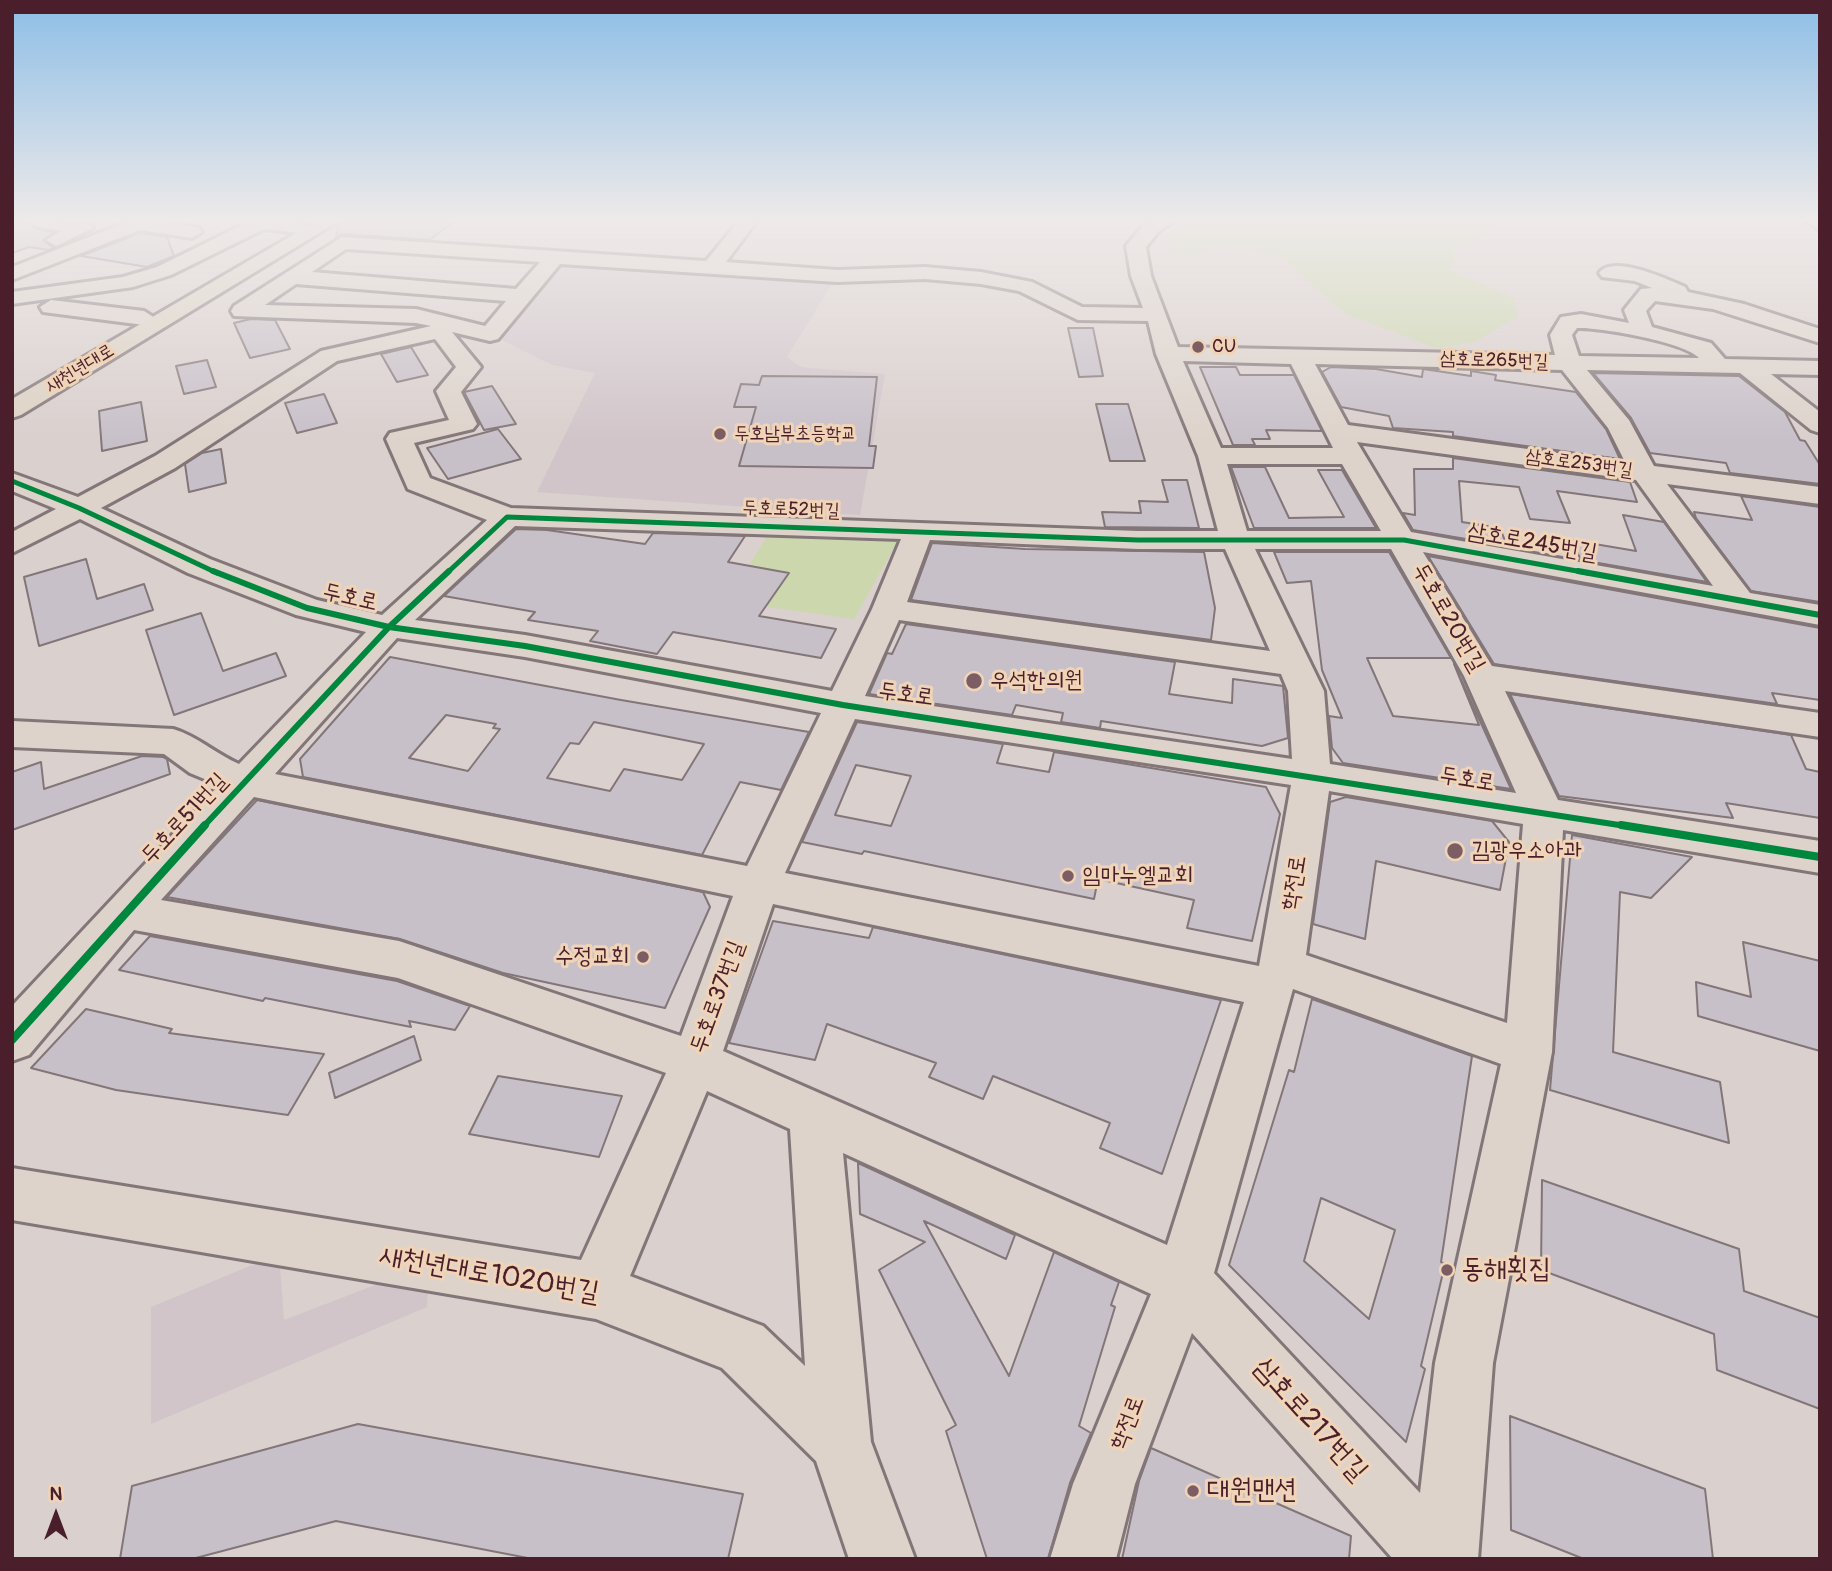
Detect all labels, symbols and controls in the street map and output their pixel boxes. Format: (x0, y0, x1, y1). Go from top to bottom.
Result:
place label: CU (1212, 336, 1236, 358)
marker: CU (1190, 339, 1206, 355)
street label: 새천년대로 (41, 340, 119, 398)
street label: 삼호로265번길 (1439, 348, 1549, 374)
place label: 두호남부초등학교 (734, 423, 856, 445)
marker: 두호남부초등학교 (712, 426, 728, 442)
street label: 삼호로253번길 (1524, 445, 1634, 483)
street label: 두호로52번길 (742, 497, 840, 523)
street label: 삼호로245번길 (1465, 518, 1599, 568)
street label: 두호로20번길 (1406, 559, 1490, 677)
street label: 두호로 (320, 578, 380, 618)
place label: 우석한의원 (990, 667, 1083, 695)
marker: 우석한의원 (964, 671, 984, 691)
street label: 두호로 (877, 677, 935, 713)
street label: 두호로 (1437, 762, 1497, 798)
street label: 두호로51번길 (136, 768, 234, 870)
place label: 김광우소아과 (1471, 837, 1582, 865)
marker: 김광우소아과 (1445, 841, 1465, 861)
street label: 학전로 (1277, 853, 1313, 913)
place label: 임마누엘교회 (1082, 862, 1193, 890)
marker: 임마누엘교회 (1060, 868, 1076, 884)
street label: 두호로37번길 (685, 937, 751, 1057)
place label: 수정교회 (555, 943, 629, 971)
marker: 수정교회 (635, 949, 651, 965)
street label: 새천년대로1020번길 (376, 1239, 602, 1311)
place label: 동해횟집 (1461, 1253, 1551, 1287)
marker: 동해횟집 (1439, 1262, 1455, 1278)
street label: 삼호로217번길 (1246, 1352, 1374, 1488)
street label: 학전로 (1105, 1392, 1151, 1454)
place label: 대원맨션 (1207, 1474, 1297, 1508)
north arrow (21, 1480, 91, 1550)
text: N (50, 1482, 62, 1506)
marker: 대원맨션 (1185, 1483, 1201, 1499)

